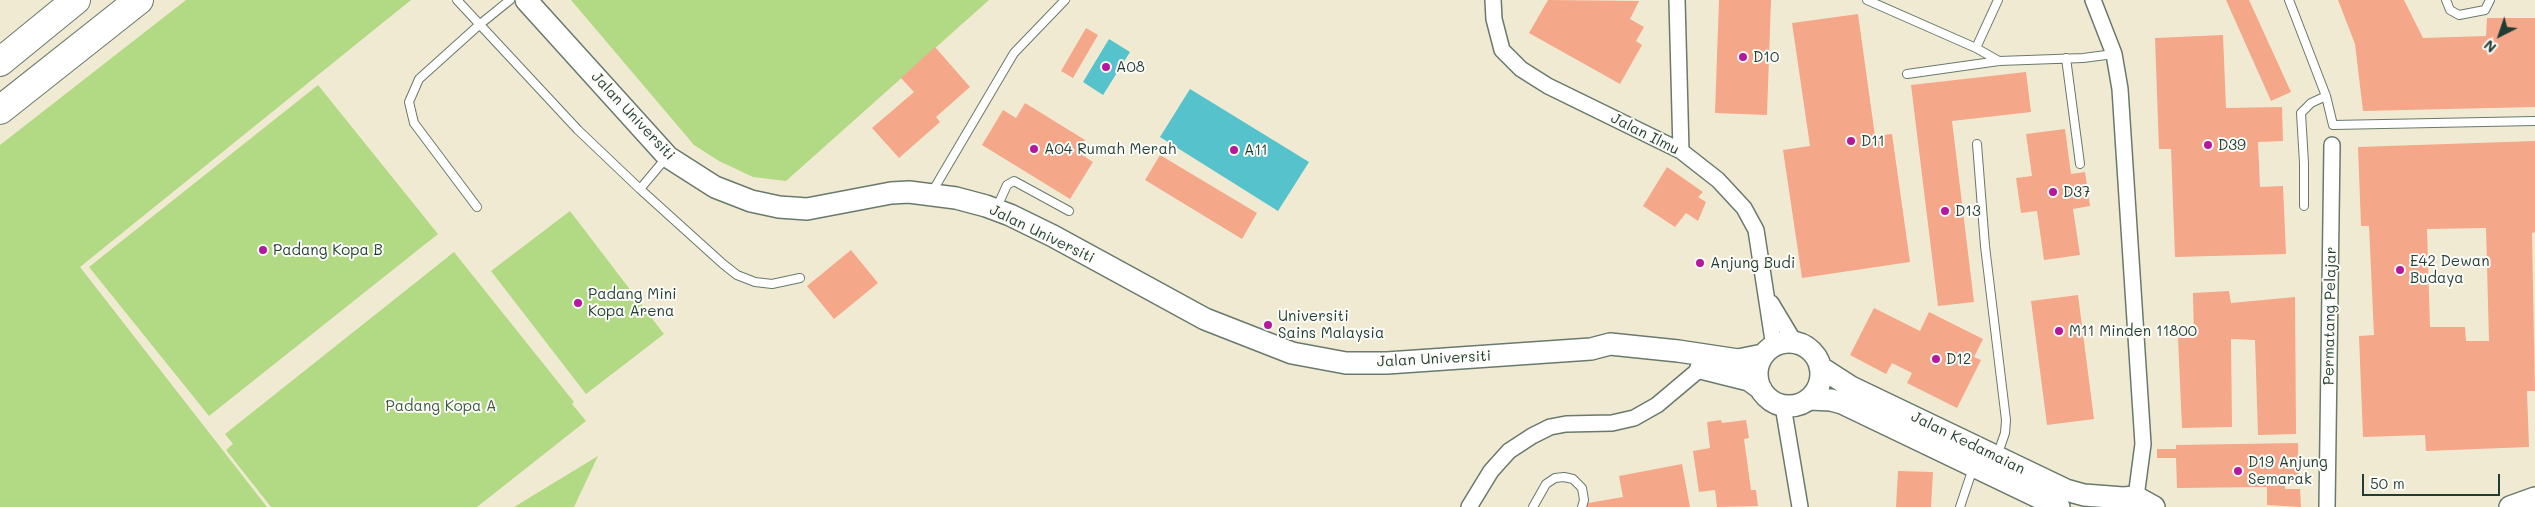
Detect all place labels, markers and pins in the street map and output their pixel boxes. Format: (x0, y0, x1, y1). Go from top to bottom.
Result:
place label: D10 (1753, 48, 1779, 66)
marker: D10 (1737, 51, 1749, 63)
place label: A08 (1116, 58, 1145, 76)
marker: A08 (1100, 61, 1112, 73)
place label: D11 (1861, 132, 1885, 150)
marker: D11 (1845, 135, 1857, 147)
place label: D39 (2218, 136, 2246, 154)
marker: D39 (2202, 139, 2214, 151)
place label: A04 Rumah Merah (1044, 140, 1176, 158)
place label: A11 (1244, 141, 1268, 159)
marker: A04 Rumah Merah (1028, 143, 1040, 155)
marker: A11 (1228, 144, 1240, 156)
place label: D37 (2063, 183, 2090, 201)
marker: D37 (2047, 186, 2059, 198)
place label: D13 (1955, 202, 1981, 220)
marker: D13 (1939, 205, 1951, 217)
place label: Padang Kopa B (273, 241, 383, 259)
marker: Padang Kopa B (257, 244, 269, 256)
place label: E42 Dewan Budaya (2410, 252, 2489, 287)
place label: Anjung Budi (1710, 254, 1795, 272)
marker: Anjung Budi (1694, 257, 1706, 269)
marker: E42 Dewan Budaya (2394, 264, 2406, 276)
place label: Padang Mini Kopa Arena (588, 285, 677, 320)
marker: Padang Mini Kopa Arena (572, 297, 584, 309)
place label: Universiti Sains Malaysia (1278, 307, 1384, 342)
marker: Universiti Sains Malaysia (1262, 319, 1274, 331)
place label: M11 Minden 11800 (2069, 322, 2197, 340)
marker: M11 Minden 11800 (2053, 325, 2065, 337)
place label: D12 (1946, 350, 1971, 368)
marker: D12 (1930, 353, 1942, 365)
place label: D19 Anjung Semarak (2248, 453, 2328, 488)
marker: D19 Anjung Semarak (2232, 465, 2244, 477)

